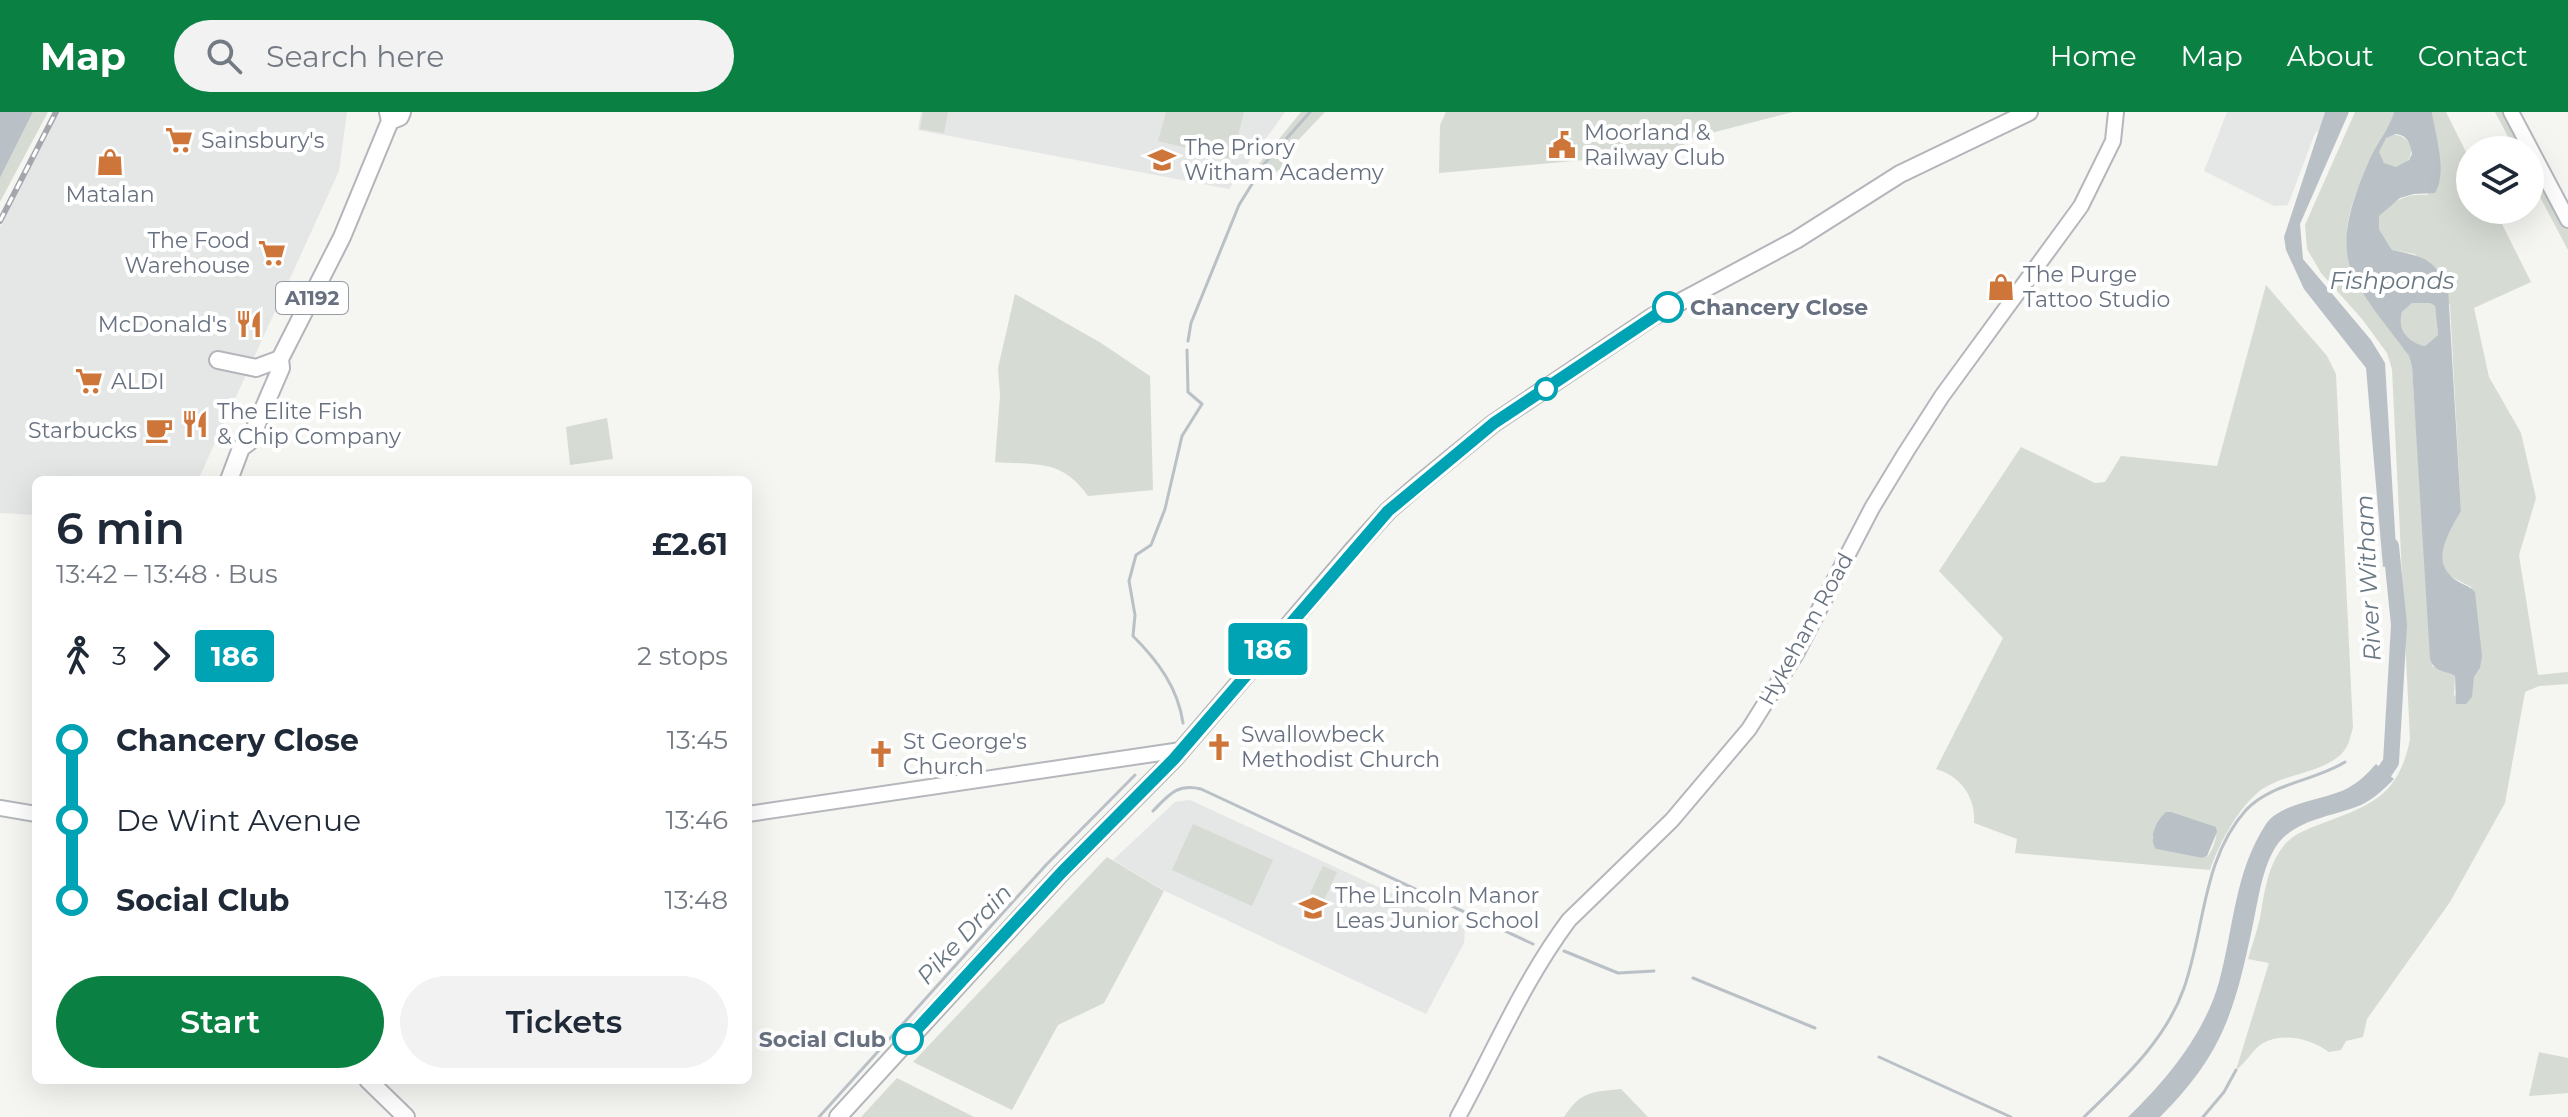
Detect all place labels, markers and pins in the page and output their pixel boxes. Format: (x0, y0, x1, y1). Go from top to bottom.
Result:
place label: Moorland & Railway Club (1584, 119, 1725, 171)
supermarket icon: Sainsbury's (164, 125, 194, 155)
place label: Sainsbury's (201, 127, 325, 154)
public building icon: Moorland & Railway Club (1547, 130, 1577, 160)
place label: The Priory Witham Academy (1184, 134, 1384, 186)
school or university icon: The Priory Witham Academy (1147, 145, 1177, 175)
shop icon: Matalan (95, 147, 125, 177)
place label: Matalan (65, 181, 155, 208)
place label: The Food Warehouse (124, 227, 250, 279)
supermarket icon: The Food Warehouse (257, 238, 287, 268)
place label: The Purge Tattoo Studio (2023, 261, 2170, 313)
shop icon: The Purge Tattoo Studio (1986, 272, 2016, 302)
marker: Chancery Close (1653, 292, 1683, 322)
place label: Chancery Close (1690, 294, 1868, 321)
restaurant icon: McDonald's (234, 309, 264, 339)
place label: McDonald's (98, 311, 227, 338)
supermarket icon: ALDI (74, 366, 104, 396)
place label: ALDI (111, 368, 165, 395)
unlabelled marker (1535, 378, 1557, 400)
place label: The Elite Fish & Chip Company (217, 398, 401, 450)
restaurant icon: The Elite Fish & Chip Company (180, 409, 210, 439)
cafe icon: Starbucks (144, 415, 174, 445)
place label: Starbucks (28, 417, 137, 444)
place label: Swallowbeck Methodist Church (1241, 721, 1440, 773)
place label: St George's Church (903, 728, 1027, 780)
church icon: Swallowbeck Methodist Church (1204, 732, 1234, 762)
church icon: St George's Church (866, 739, 896, 769)
place label: The Lincoln Manor Leas Junior School (1335, 882, 1539, 934)
school or university icon: The Lincoln Manor Leas Junior School (1298, 893, 1328, 923)
marker: Social Club (893, 1024, 923, 1054)
place label: Social Club (759, 1026, 886, 1053)

